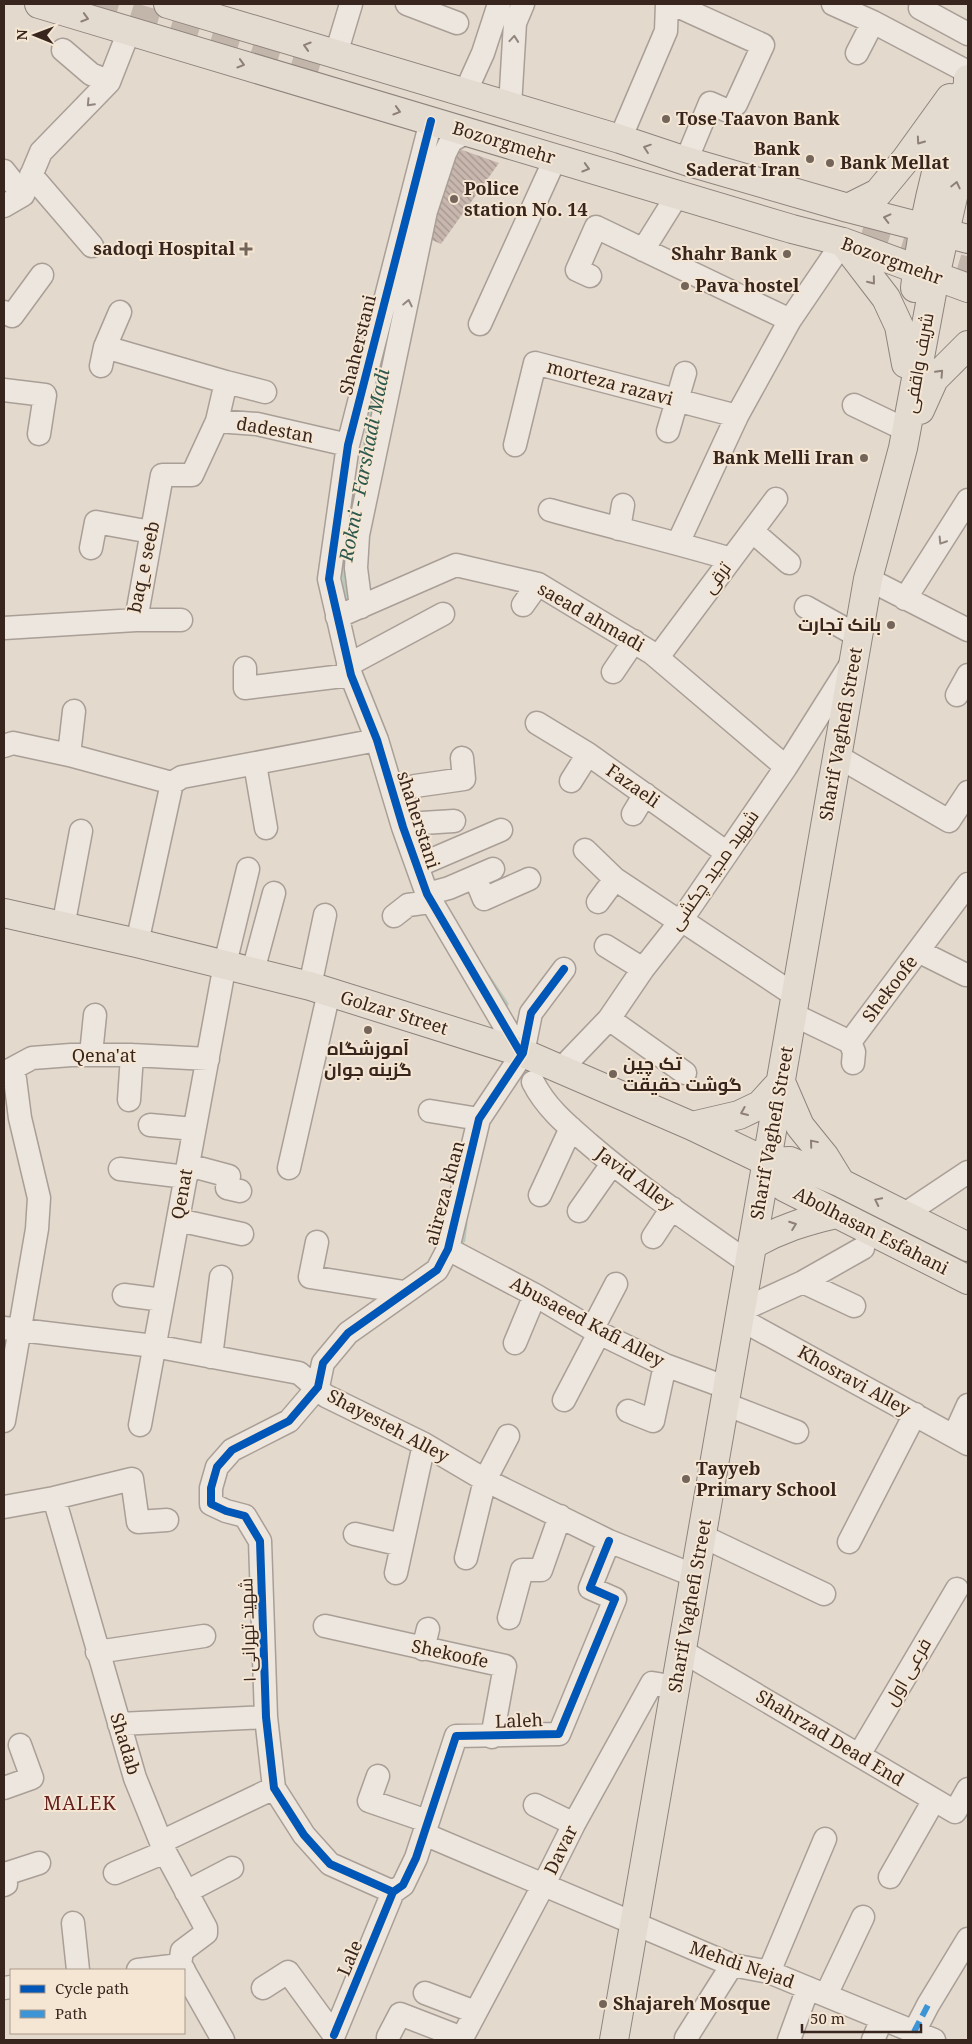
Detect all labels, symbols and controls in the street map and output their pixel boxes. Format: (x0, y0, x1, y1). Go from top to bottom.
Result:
north arrow (10, 10, 60, 60)
one-way arrow (81, 12, 89, 22)
text: N (12, 29, 31, 40)
one-way arrow (508, 35, 519, 43)
one-way arrow (304, 41, 312, 51)
one-way arrow (237, 59, 245, 69)
one-way arrow (87, 97, 96, 106)
one-way arrow (392, 105, 400, 115)
place label: Tose Taavon Bank (676, 106, 840, 130)
marker: Tose Taavon Bank (660, 113, 672, 125)
street label: Bozorgmehr (450, 115, 559, 169)
one-way arrow (917, 135, 926, 145)
place label: Bank Saderat Iran (686, 136, 801, 181)
one-way arrow (643, 144, 652, 154)
place label: Bank Mellat (840, 150, 949, 174)
marker: Bank Saderat Iran (804, 153, 816, 165)
marker: Bank Mellat (824, 157, 836, 169)
one-way arrow (581, 162, 590, 172)
place label: Police station No. 14 (464, 176, 588, 221)
one-way arrow (950, 180, 961, 189)
marker: Police station No. 14 (448, 193, 460, 205)
one-way arrow (883, 213, 892, 224)
street label: Bozorgmehr (838, 231, 947, 290)
place label: sadoqi Hospital (93, 236, 236, 260)
place label: Shahr Bank (671, 241, 778, 265)
marker: sadoqi Hospital (239, 242, 253, 256)
marker: Shahr Bank (781, 248, 793, 260)
place label: Pava hostel (695, 273, 800, 297)
one-way arrow (867, 275, 875, 284)
marker: Pava hostel (679, 280, 691, 292)
street label: Shaherstani (333, 292, 381, 398)
one-way arrow (402, 299, 413, 308)
street label: شریف واقفی (897, 311, 939, 415)
street label: morteza razavi (545, 354, 676, 410)
water label: Rokni - Farshadi Madi (332, 366, 396, 565)
one-way arrow (934, 370, 943, 379)
street label: dadestan (235, 410, 316, 448)
place label: Bank Melli Iran (713, 445, 854, 469)
marker: Bank Melli Iran (858, 452, 870, 464)
street label: baq_e seeb (122, 519, 164, 615)
one-way arrow (939, 535, 948, 545)
street label: ترقی (697, 557, 736, 598)
street label: saead ahmadi (534, 576, 649, 656)
place label: بانک تجارت (798, 612, 881, 636)
marker: بانک تجارت (885, 619, 897, 631)
street label: Sharif Vaghefi Street (813, 645, 867, 822)
street label: Fazaeli (602, 758, 665, 812)
street label: shaherstani (392, 768, 446, 872)
street label: شهید مجید چکشی (663, 805, 764, 935)
street label: Shekoofe (856, 950, 922, 1027)
street label: Golzar Street (337, 984, 451, 1040)
marker: آموزشگاه گزینه جوان (362, 1024, 374, 1036)
place label: آموزشگاه گزینه جوان (324, 1036, 412, 1081)
street label: Qena'at (72, 1043, 136, 1067)
street label: Sharif Vaghefi Street (744, 1044, 798, 1221)
place label: تک چین گوشت حقیقت (623, 1051, 742, 1096)
marker: تک چین گوشت حقیقت (607, 1068, 619, 1080)
one-way arrow (740, 1106, 749, 1117)
street label: alireza khan (419, 1137, 470, 1248)
street label: Javid Alley (591, 1140, 680, 1216)
one-way arrow (811, 1140, 819, 1149)
street label: Qenat (165, 1167, 197, 1221)
street label: Abolhasan Esfahani (790, 1181, 953, 1280)
one-way arrow (874, 1196, 883, 1207)
one-way arrow (788, 1221, 797, 1231)
street label: Abusaeed Kafi Alley (506, 1270, 670, 1372)
street label: Khosravi Alley (794, 1339, 916, 1421)
street label: Shayesteh Alley (323, 1383, 454, 1468)
place label: Tayyeb Primary School (696, 1456, 837, 1501)
marker: Tayyeb Primary School (680, 1473, 692, 1485)
street label: Sharif Vaghefi Street (662, 1517, 716, 1694)
street label: شهید تهرانی ۱ (233, 1578, 261, 1683)
street label: Shekoofe (410, 1633, 491, 1673)
street label: فرعی اول (878, 1633, 936, 1710)
street label: Shahrzad Dead End (752, 1683, 909, 1791)
street label: Laleh (495, 1707, 543, 1733)
street label: Shadab (105, 1710, 147, 1778)
district label: MALEK (43, 1790, 117, 1816)
street label: Davar (538, 1820, 583, 1878)
street label: Mehdi Nejad (687, 1935, 798, 1993)
street label: Lale (331, 1936, 367, 1979)
legend (10, 1969, 185, 2034)
text: Cycle path (55, 1978, 130, 1998)
place label: Shajareh Mosque (613, 1991, 770, 2015)
marker: Shajareh Mosque (597, 1998, 609, 2010)
scale bar (802, 2002, 921, 2034)
text: Path (55, 2003, 88, 2023)
text: 50 m (810, 2008, 845, 2028)

